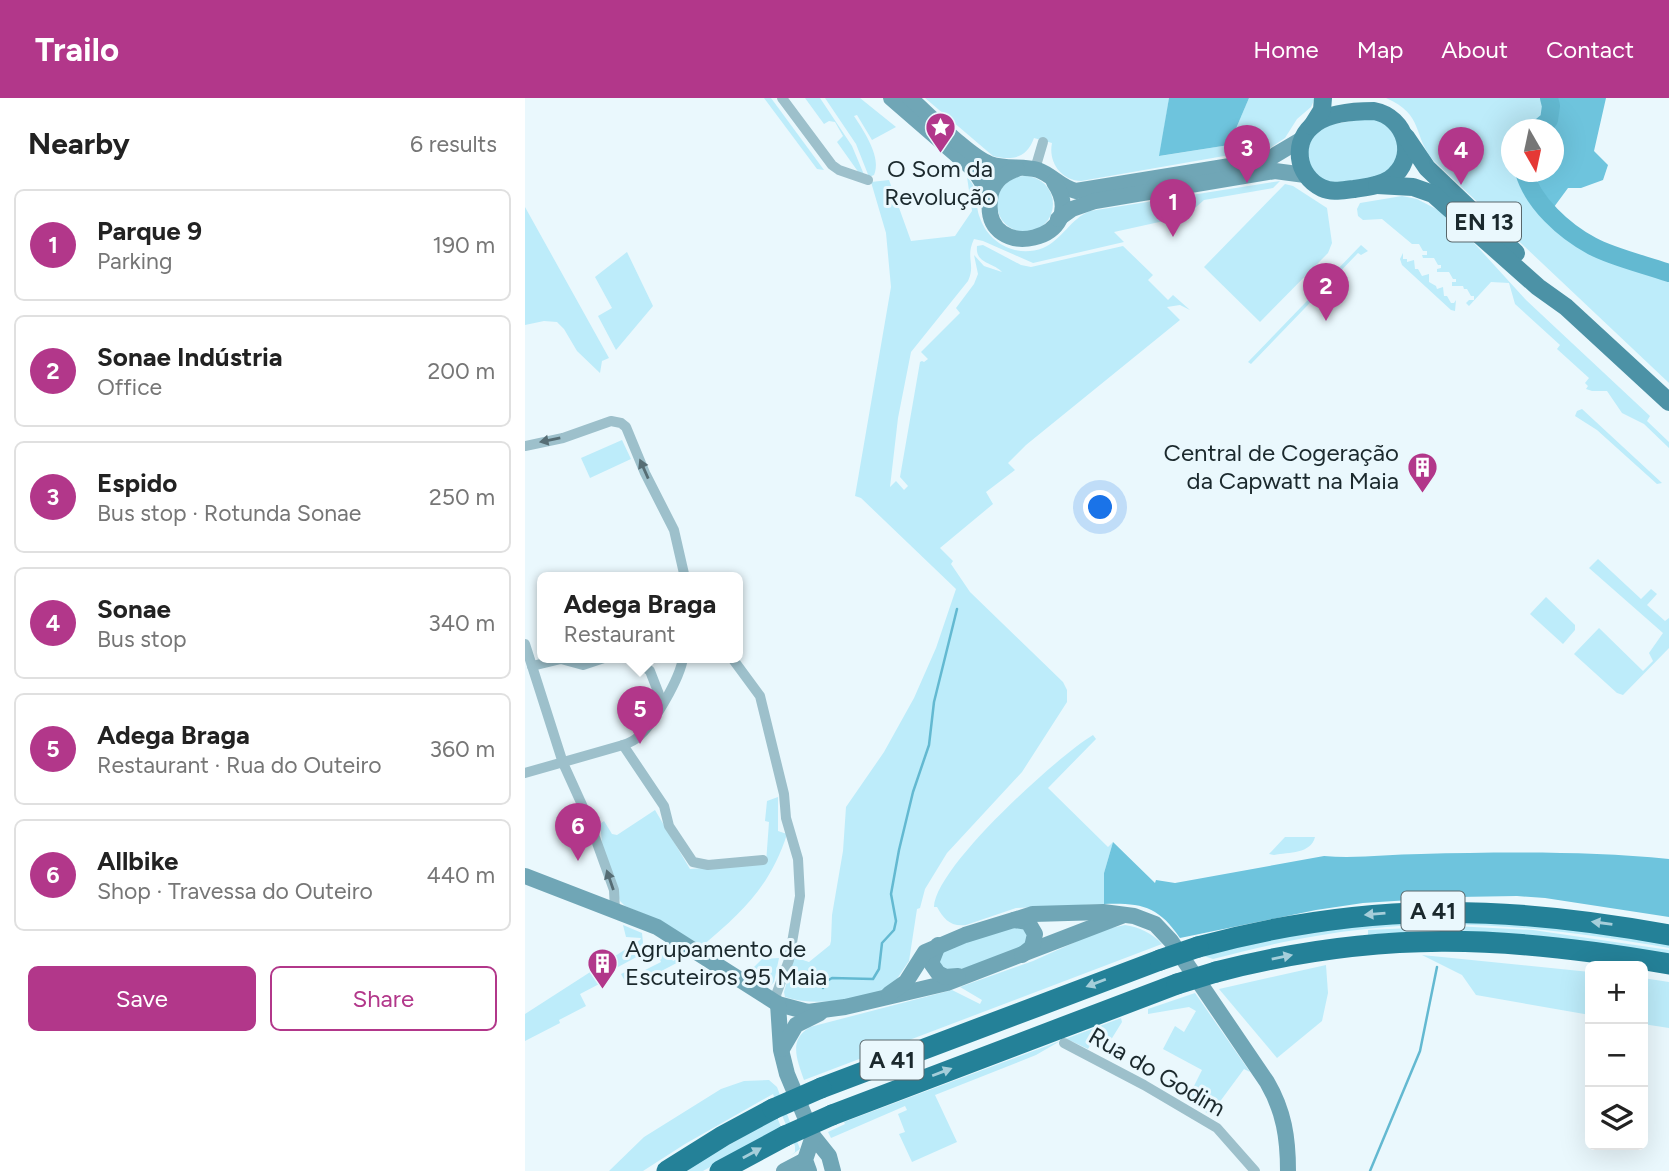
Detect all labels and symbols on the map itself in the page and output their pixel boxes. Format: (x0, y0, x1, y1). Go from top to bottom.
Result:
place icon: O Som da Revolução (923, 110, 957, 154)
north arrow (1501, 119, 1564, 182)
pin: 3 (1224, 125, 1270, 183)
pin: 4 (1438, 127, 1484, 185)
place label: O Som da Revolução (884, 154, 996, 211)
pin: 1 (1150, 179, 1196, 237)
road number: EN 13 (1447, 203, 1521, 242)
pin: 2 (1303, 263, 1349, 321)
one-way arrow (539, 435, 561, 446)
place label: Central de Cogeração da Capwatt na Maia (1164, 438, 1399, 495)
building icon: Central de Cogeração da Capwatt na Maia (1405, 450, 1439, 494)
one-way arrow (638, 459, 649, 480)
your location (1083, 490, 1117, 524)
pin: 5 (617, 686, 663, 744)
pin: 6 (555, 803, 601, 861)
one-way arrow (604, 870, 615, 891)
road number: A 41 (1401, 891, 1465, 930)
one-way arrow (1364, 909, 1386, 920)
one-way arrow (1591, 917, 1613, 928)
place label: Agrupamento de Escuteiros 95 Maia (625, 934, 827, 991)
building icon: Agrupamento de Escuteiros 95 Maia (585, 946, 619, 990)
one-way arrow (1271, 951, 1293, 962)
one-way arrow (1085, 977, 1106, 988)
street label: Rua do Godim (1084, 1021, 1231, 1122)
road number: A 41 (861, 1040, 923, 1079)
one-way arrow (931, 1066, 952, 1077)
one-way arrow (742, 1147, 762, 1158)

